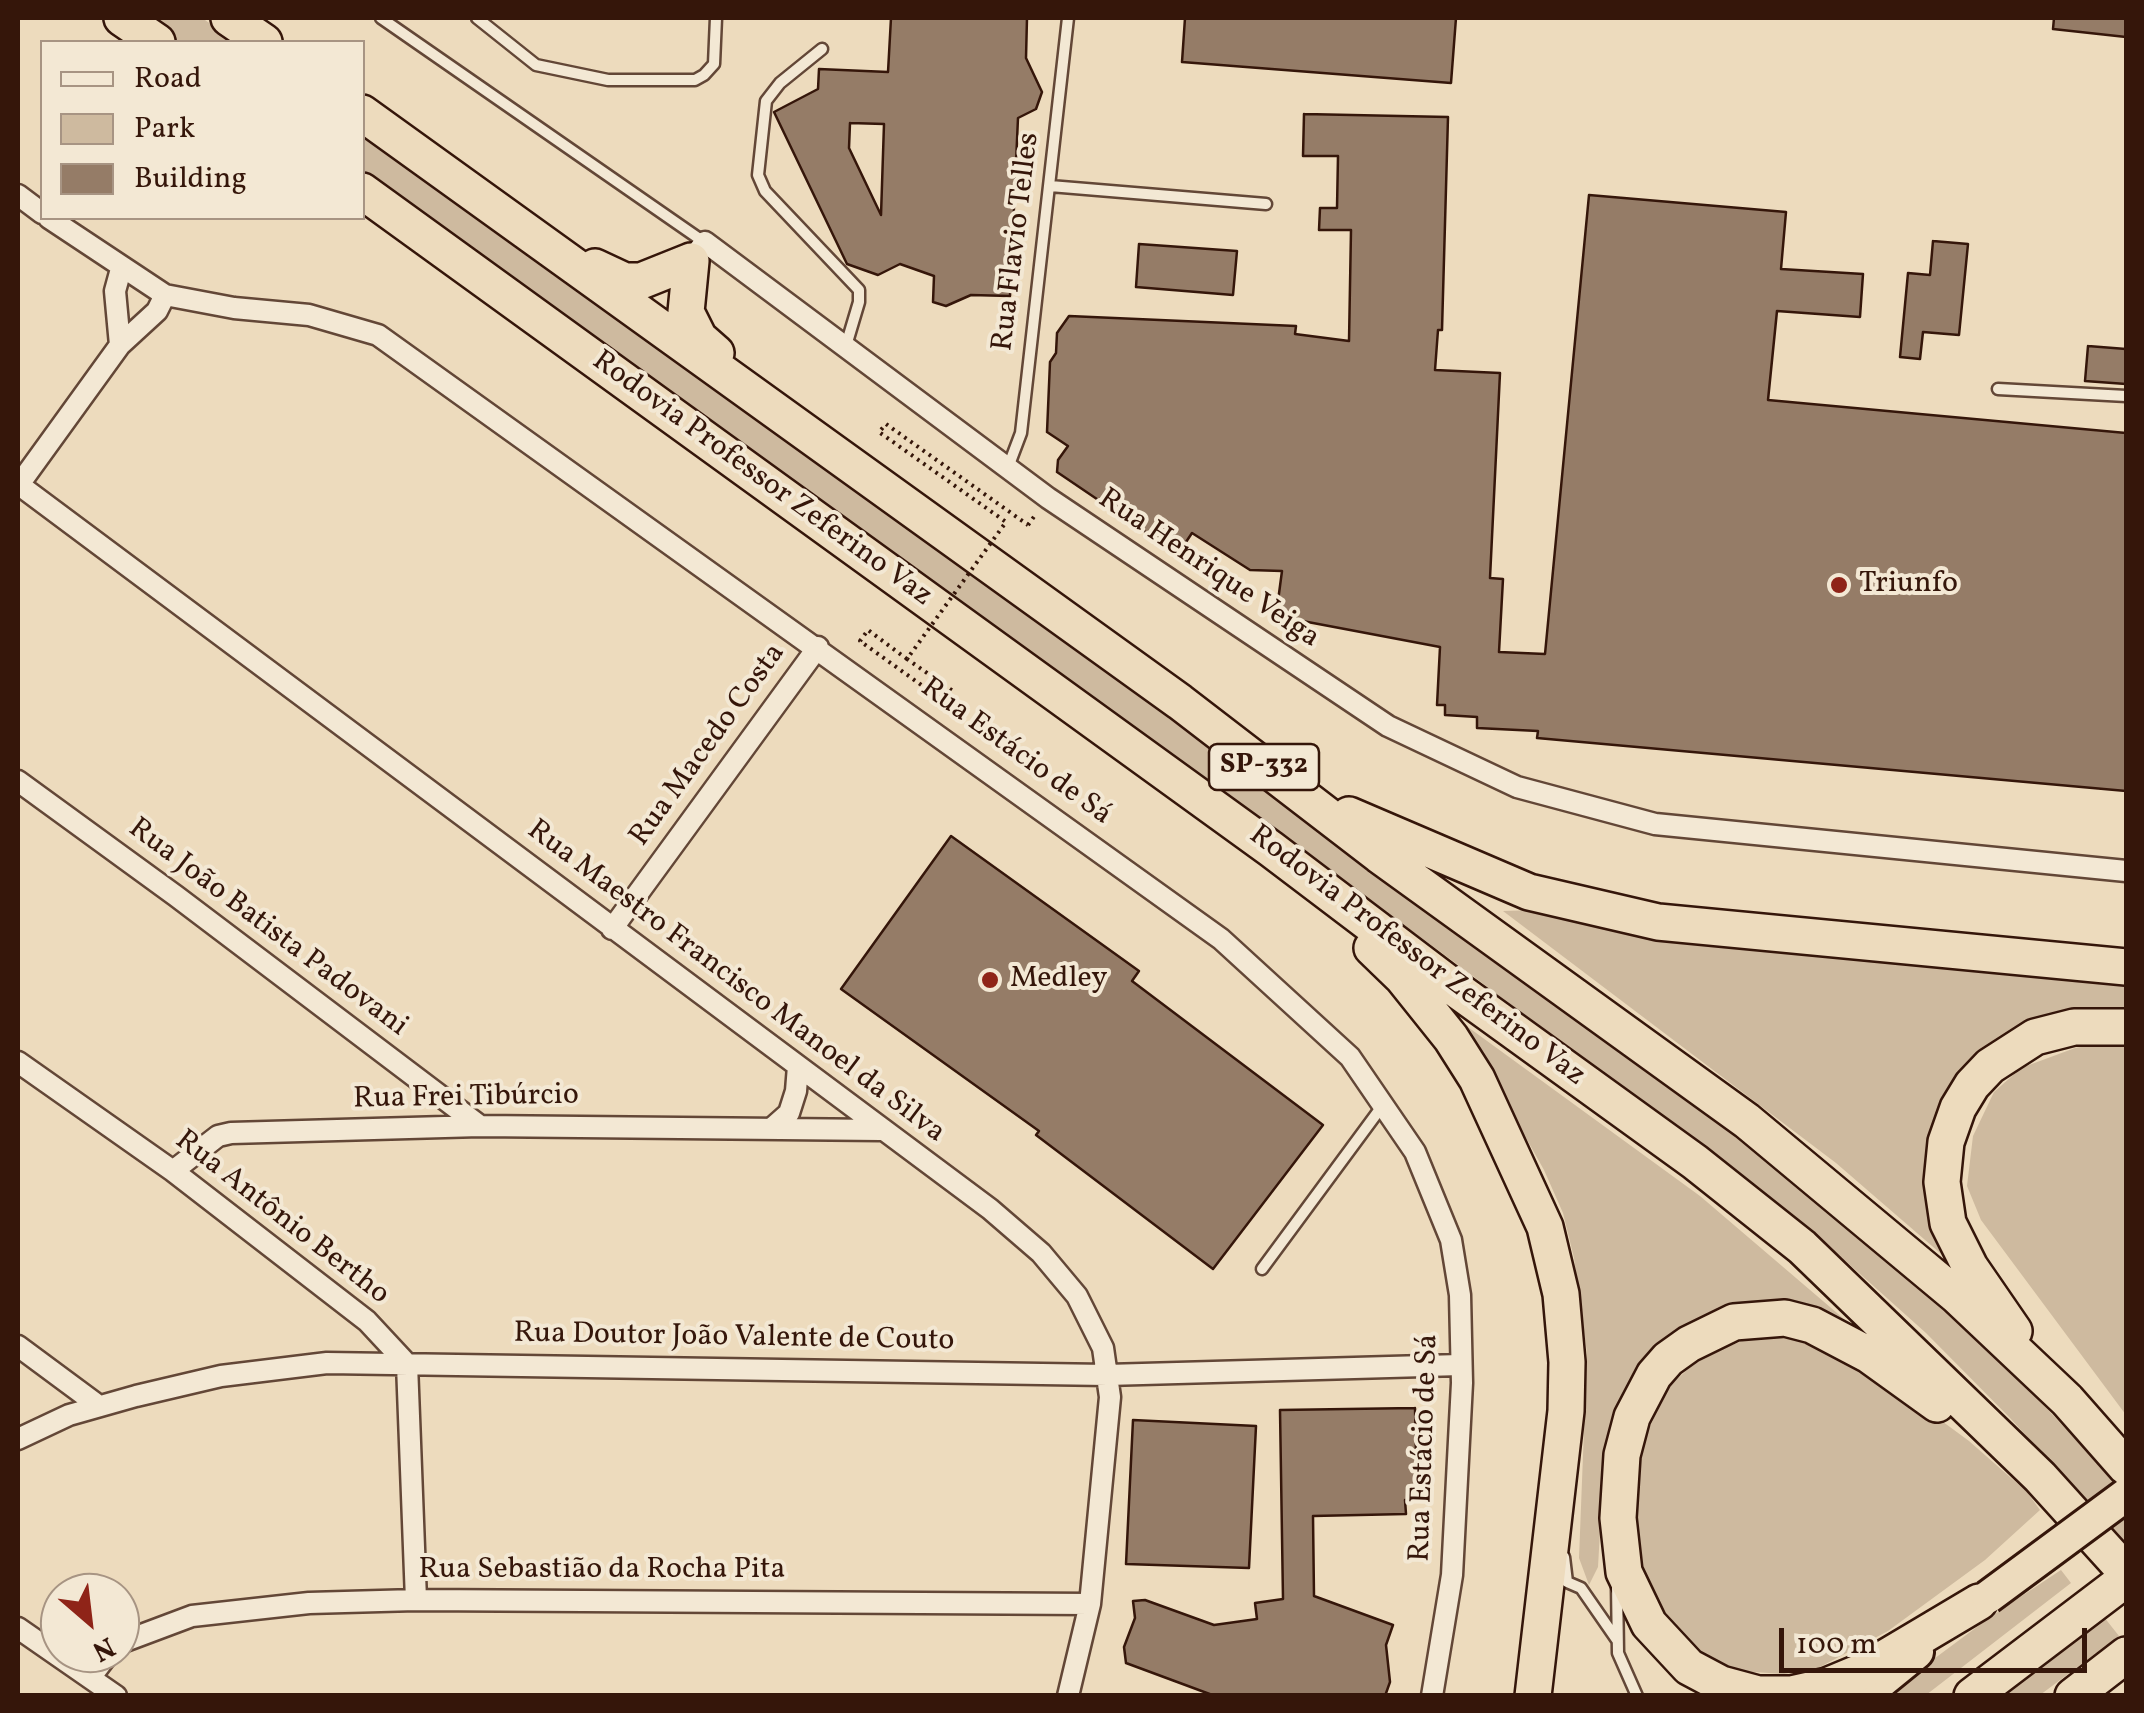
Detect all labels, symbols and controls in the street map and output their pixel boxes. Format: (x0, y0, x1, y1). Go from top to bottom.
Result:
legend (40, 40, 365, 220)
text: Road (134, 58, 202, 100)
text: Park (134, 108, 195, 150)
street label: Rua Flavio Telles (987, 131, 1049, 353)
text: Building (134, 158, 247, 200)
street label: Rodovia Professor Zeferino Vaz (584, 344, 938, 616)
street label: Rua Henrique Veiga (1090, 483, 1326, 657)
place label: Triunfo (1859, 567, 1958, 603)
marker: Triunfo (1828, 574, 1850, 596)
street label: Rua Macedo Costa (623, 638, 795, 854)
street label: Rua Estácio de Sá (912, 672, 1118, 834)
road number: SP-332 (1209, 744, 1319, 790)
street label: Rua João Batista Padovani (120, 812, 414, 1046)
street label: Rua Maestro Francisco Manoel da Silva (519, 814, 951, 1152)
street label: Rodovia Professor Zeferino Vaz (1241, 819, 1591, 1095)
place label: Medley (1010, 962, 1108, 998)
marker: Medley (979, 969, 1001, 991)
street label: Rua Frei Tibúrcio (353, 1079, 579, 1119)
street label: Rua Antônio Bertho (167, 1124, 395, 1314)
street label: Rua Doutor João Valente de Couto (513, 1317, 955, 1361)
street label: Rua Estácio de Sá (1404, 1334, 1448, 1562)
street label: Rua Sebastião da Rocha Pita (419, 1553, 785, 1589)
north arrow (40, 1573, 140, 1673)
scale bar (1784, 1608, 2092, 1670)
text: 100 m (1796, 1624, 1877, 1666)
text: N (85, 1626, 122, 1670)

